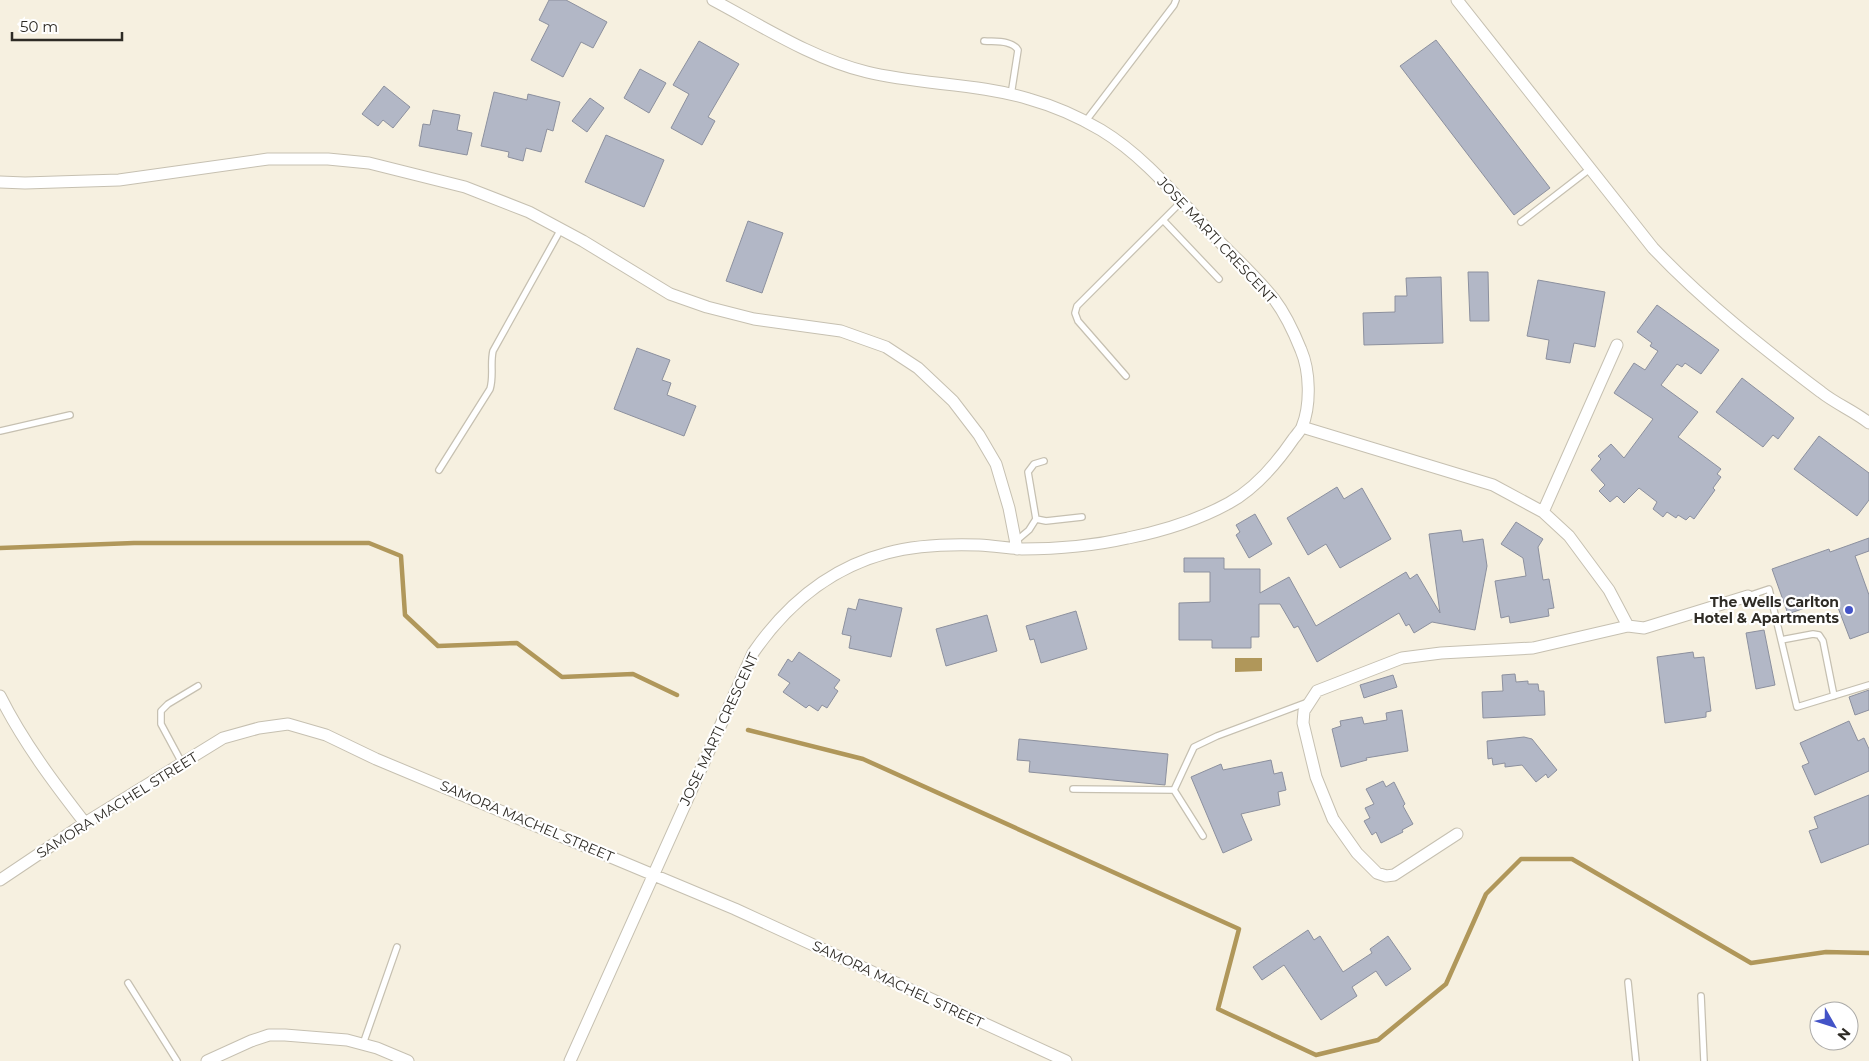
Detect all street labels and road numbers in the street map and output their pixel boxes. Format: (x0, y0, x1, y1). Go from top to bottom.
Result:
street label: JOSE MARTI CRESCENT (1153, 172, 1280, 307)
street label: JOSE MARTI CRESCENT (675, 650, 762, 809)
street label: SAMORA MACHEL STREET (33, 748, 201, 862)
street label: SAMORA MACHEL STREET (437, 776, 617, 866)
street label: SAMORA MACHEL STREET (810, 936, 986, 1032)

